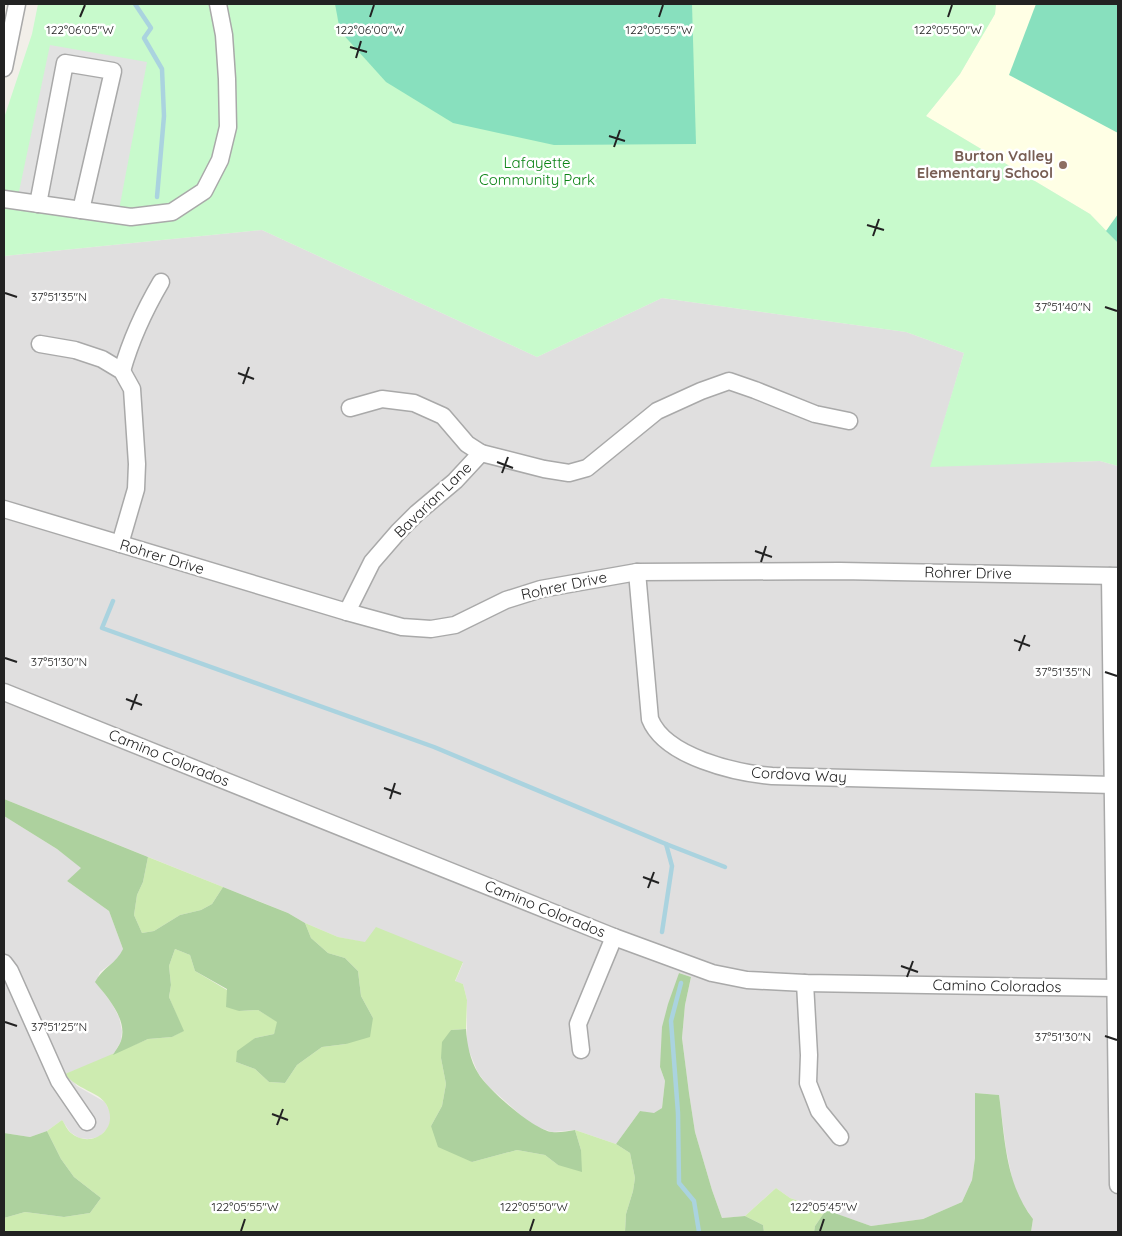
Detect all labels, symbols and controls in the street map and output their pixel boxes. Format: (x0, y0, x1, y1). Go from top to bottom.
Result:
text: 122°06'05"W (46, 22, 114, 37)
text: 122°06'00"W (336, 22, 404, 37)
text: 122°05'55"W (626, 22, 693, 37)
text: 122°05'50"W (914, 22, 982, 37)
place label: Burton Valley Elementary School (917, 146, 1053, 182)
park label: Lafayette Community Park (479, 153, 595, 189)
marker: Burton Valley Elementary School (1057, 159, 1069, 171)
text: 37°51'35"N (31, 289, 87, 304)
text: 37°51'40"N (1035, 299, 1091, 314)
street label: Bavarian Lane (390, 458, 475, 541)
street label: Rohrer Drive (118, 535, 207, 578)
street label: Rohrer Drive (924, 562, 1012, 583)
street label: Rohrer Drive (519, 567, 609, 604)
text: 37°51'30"N (31, 654, 87, 669)
text: 37°51'35"N (1035, 664, 1091, 679)
street label: Camino Colorados (106, 725, 232, 790)
street label: Cordova Way (751, 763, 847, 786)
street label: Camino Colorados (482, 876, 608, 941)
street label: Camino Colorados (933, 975, 1062, 996)
text: 37°51'25"N (31, 1019, 87, 1034)
text: 37°51'30"N (1035, 1029, 1091, 1044)
text: 122°05'55"W (212, 1199, 279, 1214)
text: 122°05'50"W (500, 1199, 568, 1214)
text: 122°05'45"W (791, 1199, 858, 1214)

